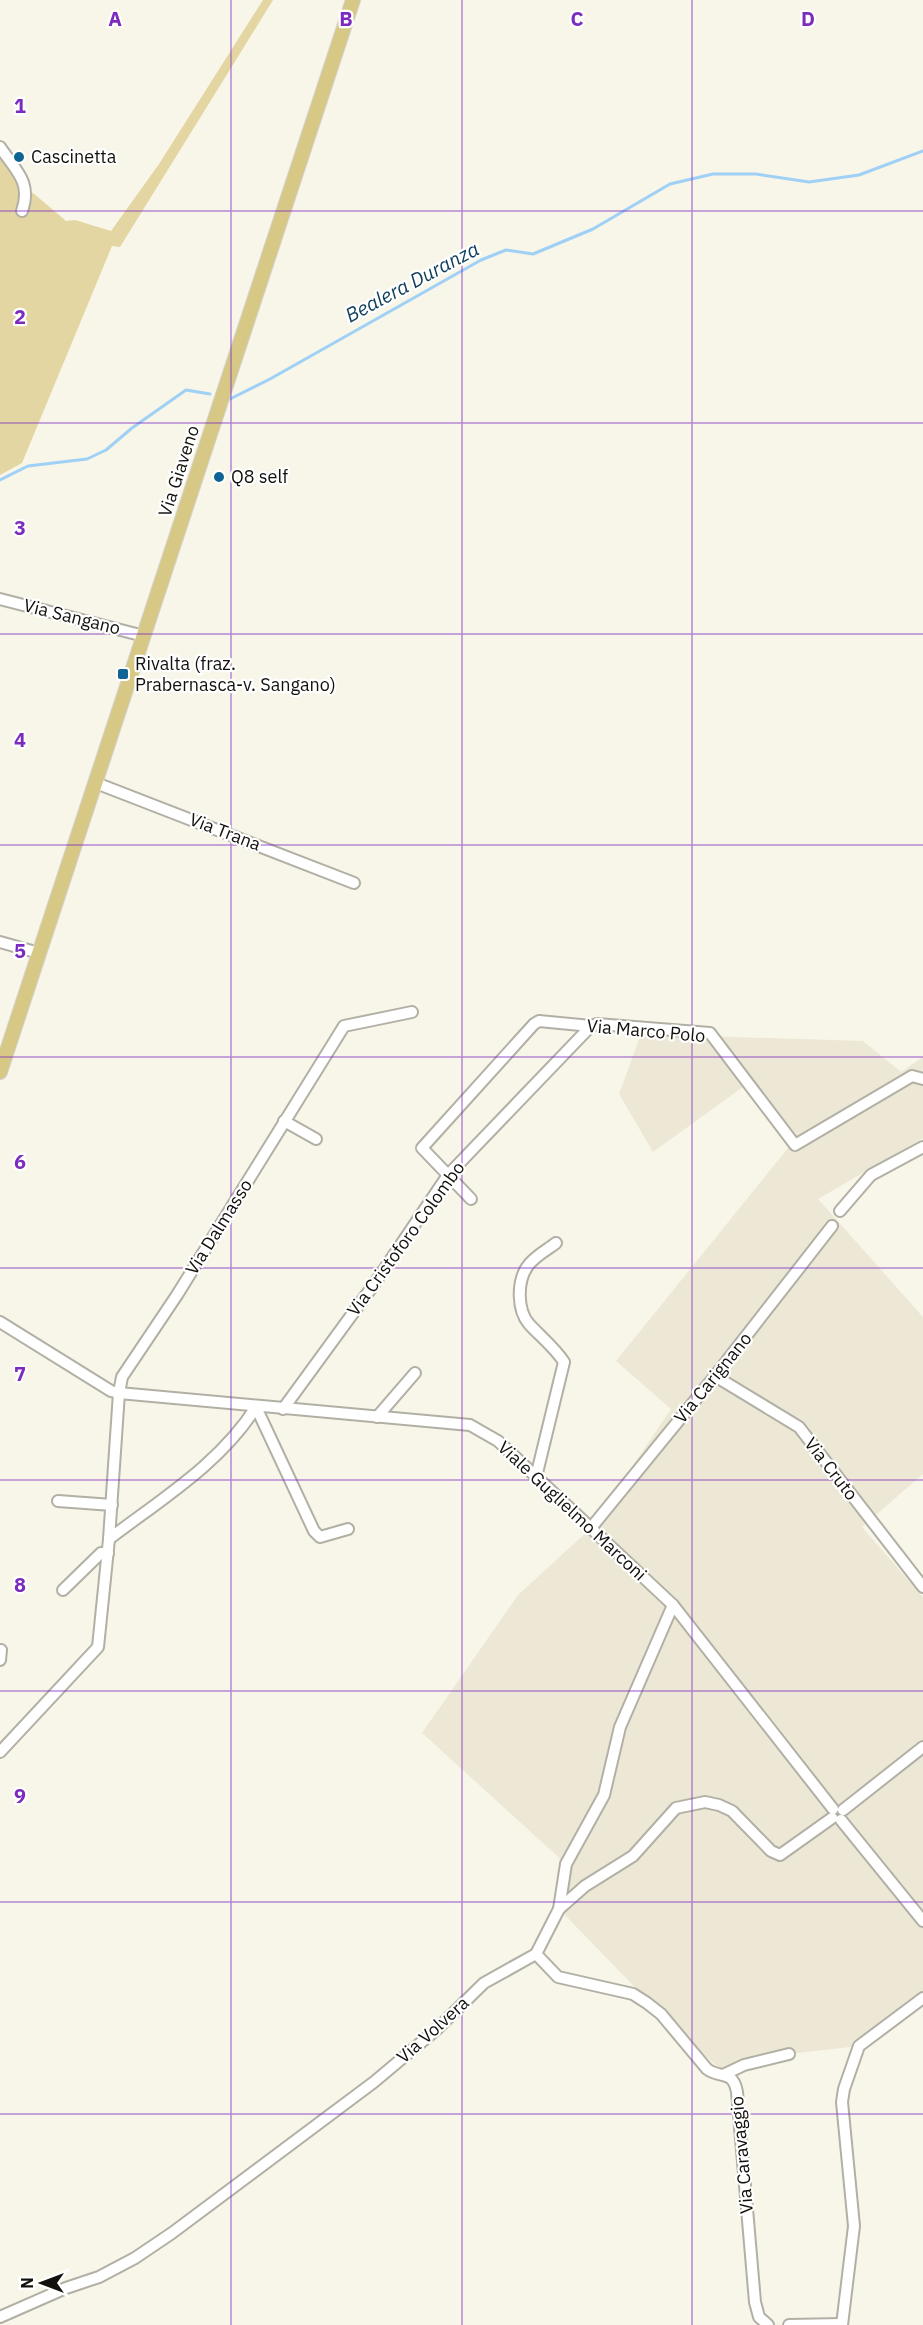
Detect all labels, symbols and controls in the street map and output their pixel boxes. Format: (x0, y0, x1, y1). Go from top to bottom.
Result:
text: A (108, 5, 122, 32)
text: B (339, 5, 353, 32)
text: C (570, 5, 584, 32)
text: D (801, 5, 815, 32)
text: 1 (14, 92, 26, 119)
place label: Cascinetta (31, 145, 117, 168)
marker: Cascinetta (12, 150, 26, 164)
water label: Bealera Duranza (340, 235, 484, 328)
text: 2 (14, 303, 26, 330)
street label: Via Giaveno (153, 422, 204, 519)
place label: Q8 self (231, 465, 288, 488)
marker: Q8 self (212, 470, 226, 484)
text: 3 (14, 514, 26, 541)
street label: Via Sangano (21, 593, 123, 640)
place label: Rivalta (fraz. Prabernasca-v. Sangano) (135, 652, 336, 696)
marker: Rivalta (fraz. Prabernasca-v. Sangano) (116, 667, 130, 681)
text: 4 (14, 726, 26, 753)
street label: Via Trana (186, 807, 265, 856)
text: 5 (14, 937, 26, 964)
street label: Via Marco Polo (586, 1014, 706, 1047)
text: 6 (14, 1148, 26, 1175)
street label: Via Cristoforo Colombo (342, 1157, 469, 1321)
street label: Via Dalmasso (180, 1175, 257, 1279)
street label: Via Carignano (669, 1327, 756, 1428)
text: 7 (14, 1360, 26, 1387)
street label: Via Cruto (800, 1433, 863, 1505)
street label: Viale Guglielmo Marconi (493, 1436, 652, 1586)
text: 8 (14, 1571, 26, 1598)
text: 9 (14, 1782, 26, 1809)
street label: Via Volvera (392, 1991, 474, 2068)
street label: Via Caravaggio (725, 2095, 758, 2215)
north arrow (12, 2253, 72, 2313)
text: N (17, 2277, 37, 2289)

